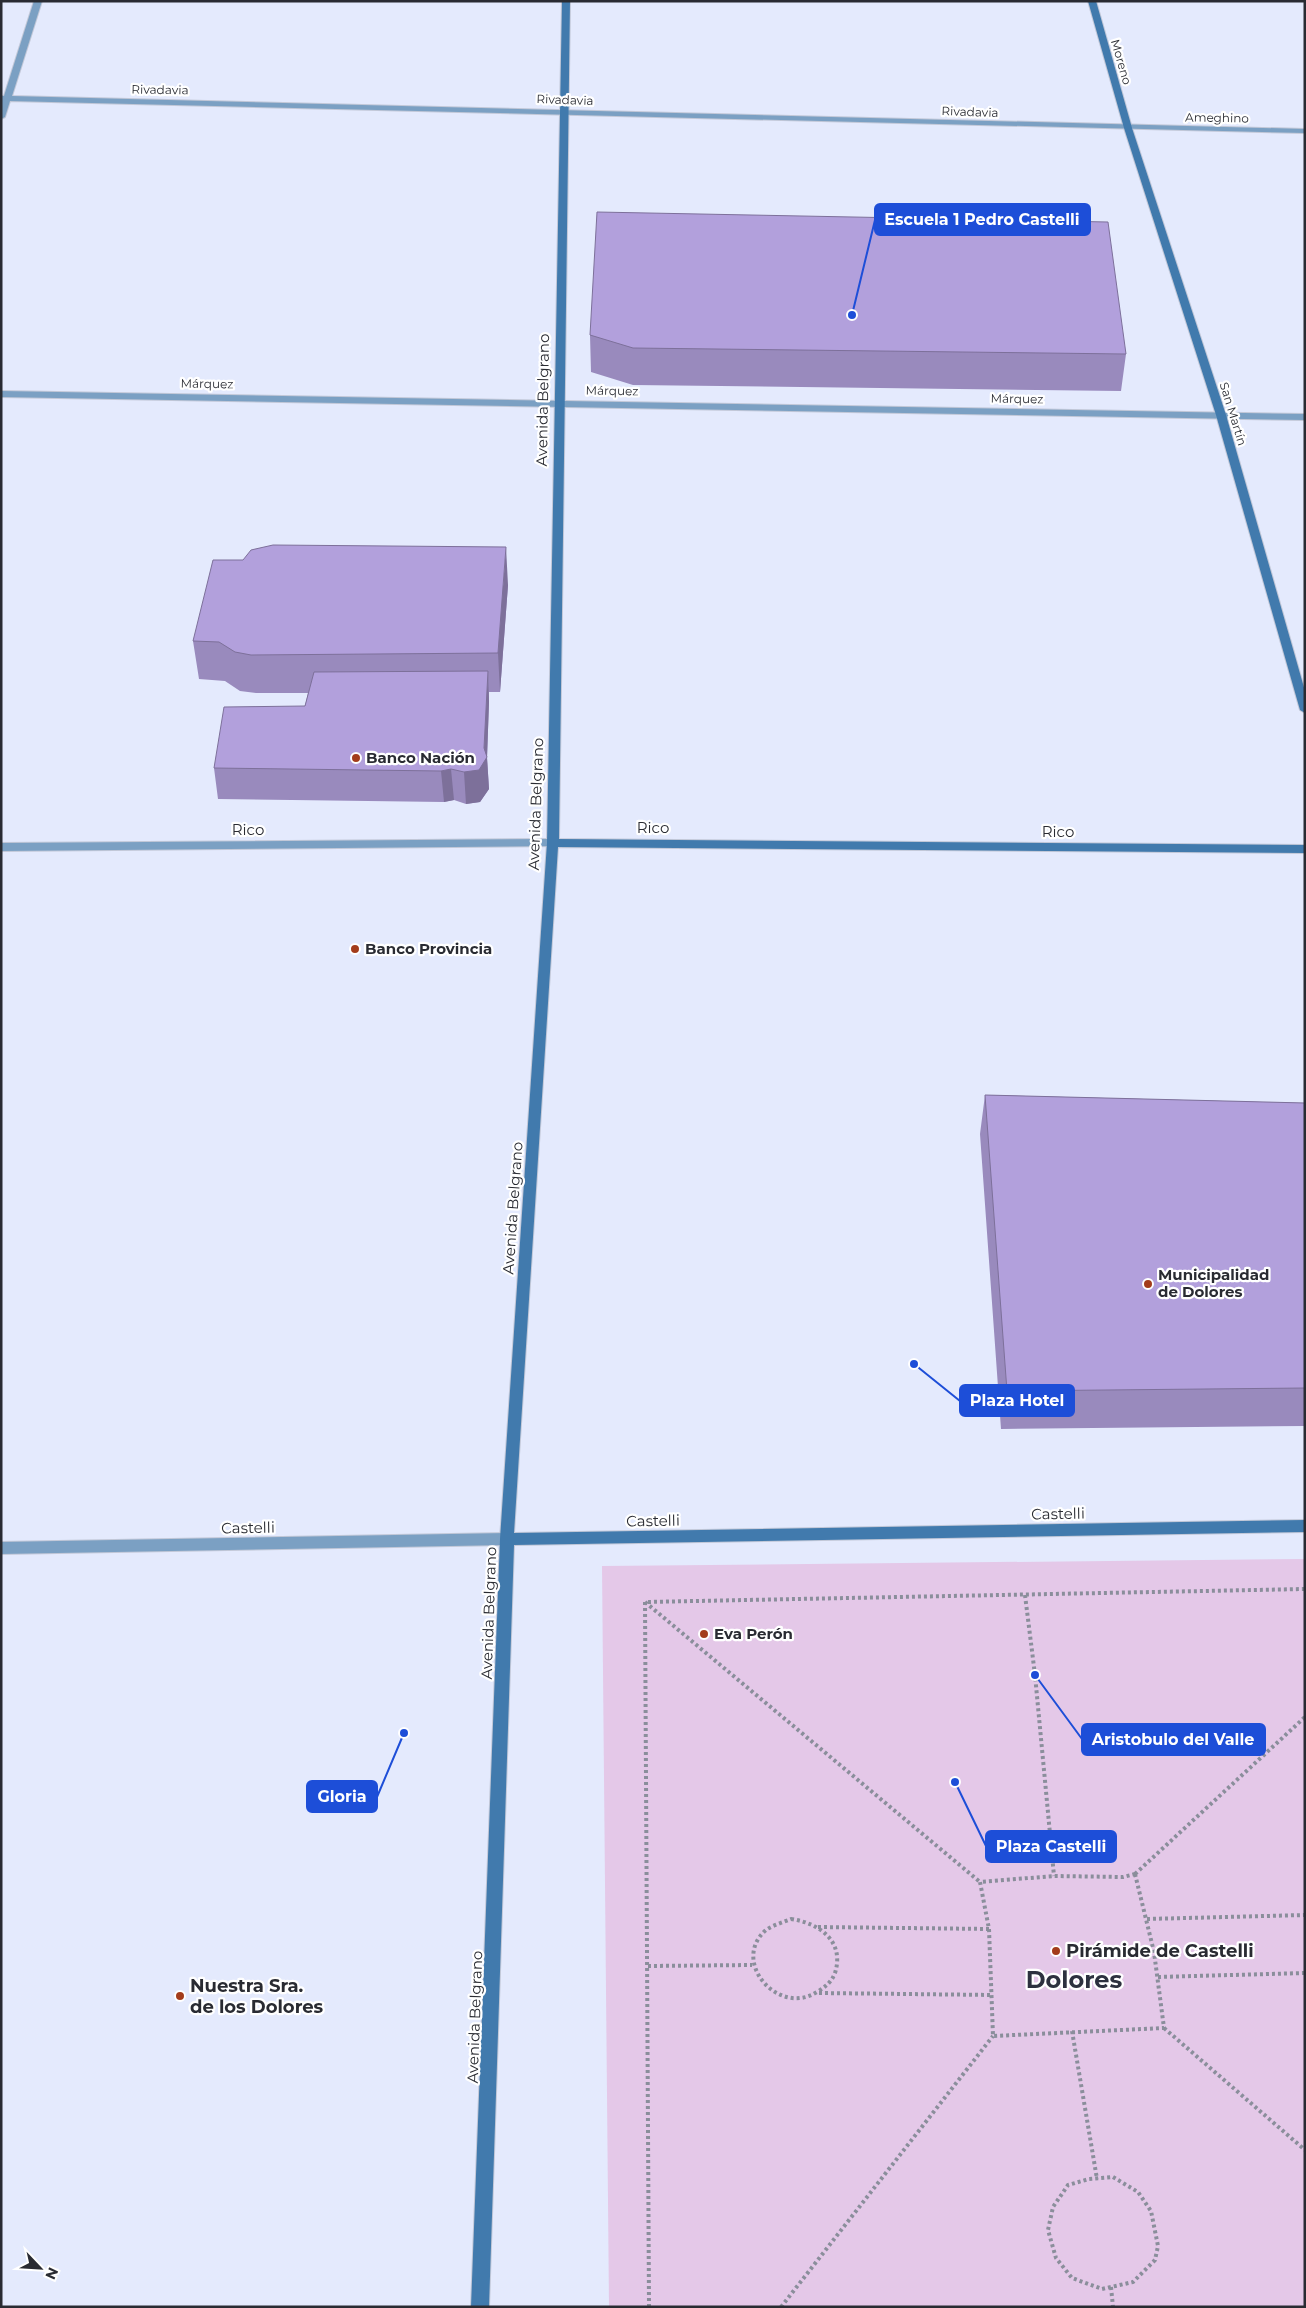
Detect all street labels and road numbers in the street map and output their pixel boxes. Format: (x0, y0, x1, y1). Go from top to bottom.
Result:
street label: Moreno (1108, 37, 1135, 86)
street label: Rivadavia (131, 82, 189, 97)
street label: Rivadavia (536, 91, 594, 108)
street label: Rivadavia (941, 103, 999, 120)
street label: Ameghino (1185, 109, 1249, 126)
street label: Avenida Belgrano (532, 333, 553, 467)
street label: Márquez (181, 376, 234, 391)
street label: San Martín (1217, 380, 1250, 447)
street label: Márquez (586, 383, 639, 398)
street label: Márquez (991, 391, 1044, 406)
street label: Avenida Belgrano (524, 737, 547, 871)
street label: Rico (637, 818, 669, 837)
street label: Rico (232, 820, 264, 839)
street label: Rico (1042, 822, 1074, 841)
street label: Avenida Belgrano (498, 1141, 527, 1275)
street label: Castelli (1031, 1504, 1085, 1523)
street label: Castelli (626, 1511, 680, 1530)
street label: Castelli (221, 1518, 275, 1537)
street label: Avenida Belgrano (477, 1546, 500, 1680)
street label: Avenida Belgrano (463, 1950, 486, 2084)

